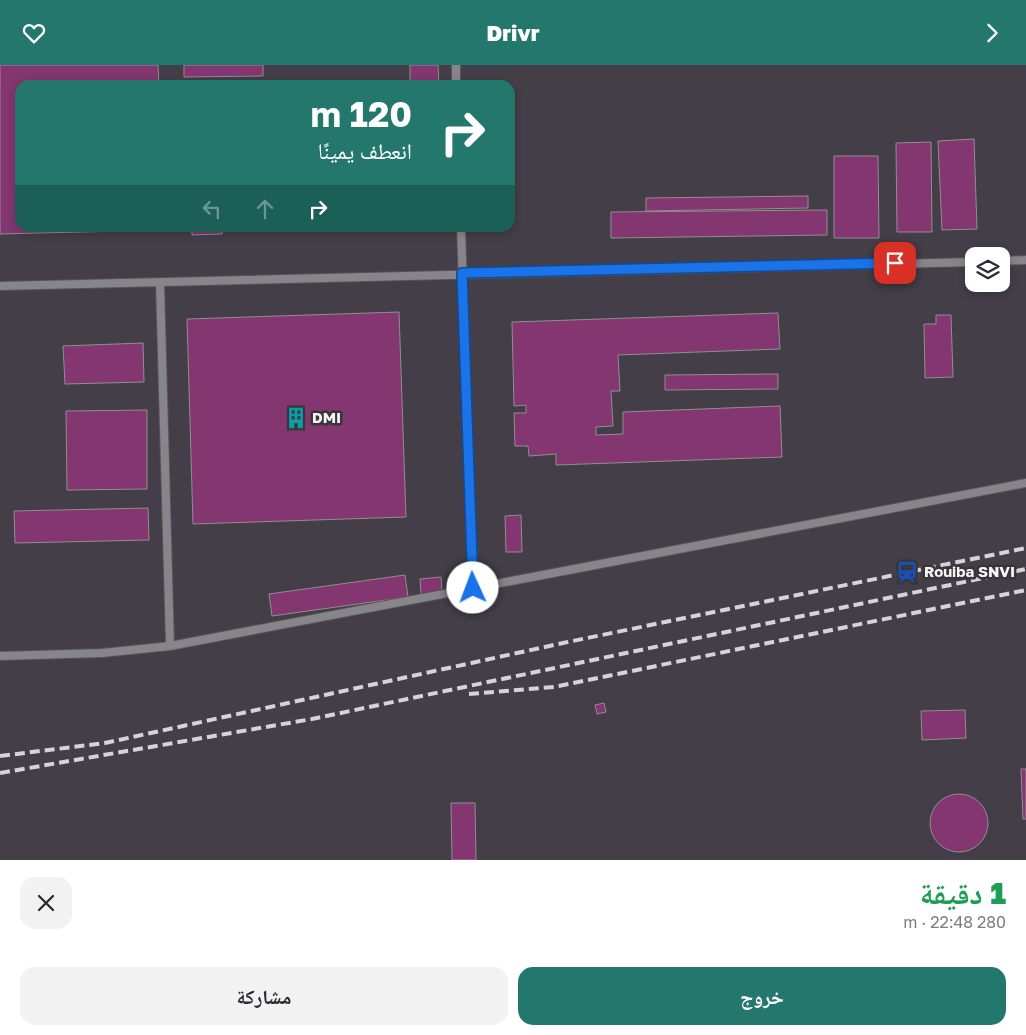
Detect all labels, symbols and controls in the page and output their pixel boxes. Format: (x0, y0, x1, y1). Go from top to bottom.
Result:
icon: heart (20, 19, 48, 47)
text: Drivr (486, 19, 540, 46)
icon: forward (978, 19, 1006, 47)
text: 120 m (310, 93, 412, 135)
icon: right (430, 100, 495, 165)
text: انعطف يمينًا (318, 137, 412, 164)
icon: left (198, 195, 226, 223)
icon: ahead (251, 195, 279, 223)
icon: right (304, 195, 332, 223)
pin (874, 242, 916, 284)
map controls (965, 247, 1010, 292)
button: layers (965, 247, 1010, 292)
icon: arrive (881, 249, 909, 277)
building icon: DMI (283, 405, 309, 431)
place label: DMI (312, 408, 341, 426)
station icon: Rouiba SNVI (894, 559, 920, 585)
position arrow (446, 561, 498, 613)
place label: Rouiba SNVI (924, 562, 1015, 580)
text: 1 دقيقة (920, 875, 1006, 911)
button: close (20, 877, 72, 929)
text: 280 m · 22:48 (903, 912, 1006, 932)
button: مشاركة (20, 967, 508, 1025)
button: خروج (518, 967, 1006, 1025)

